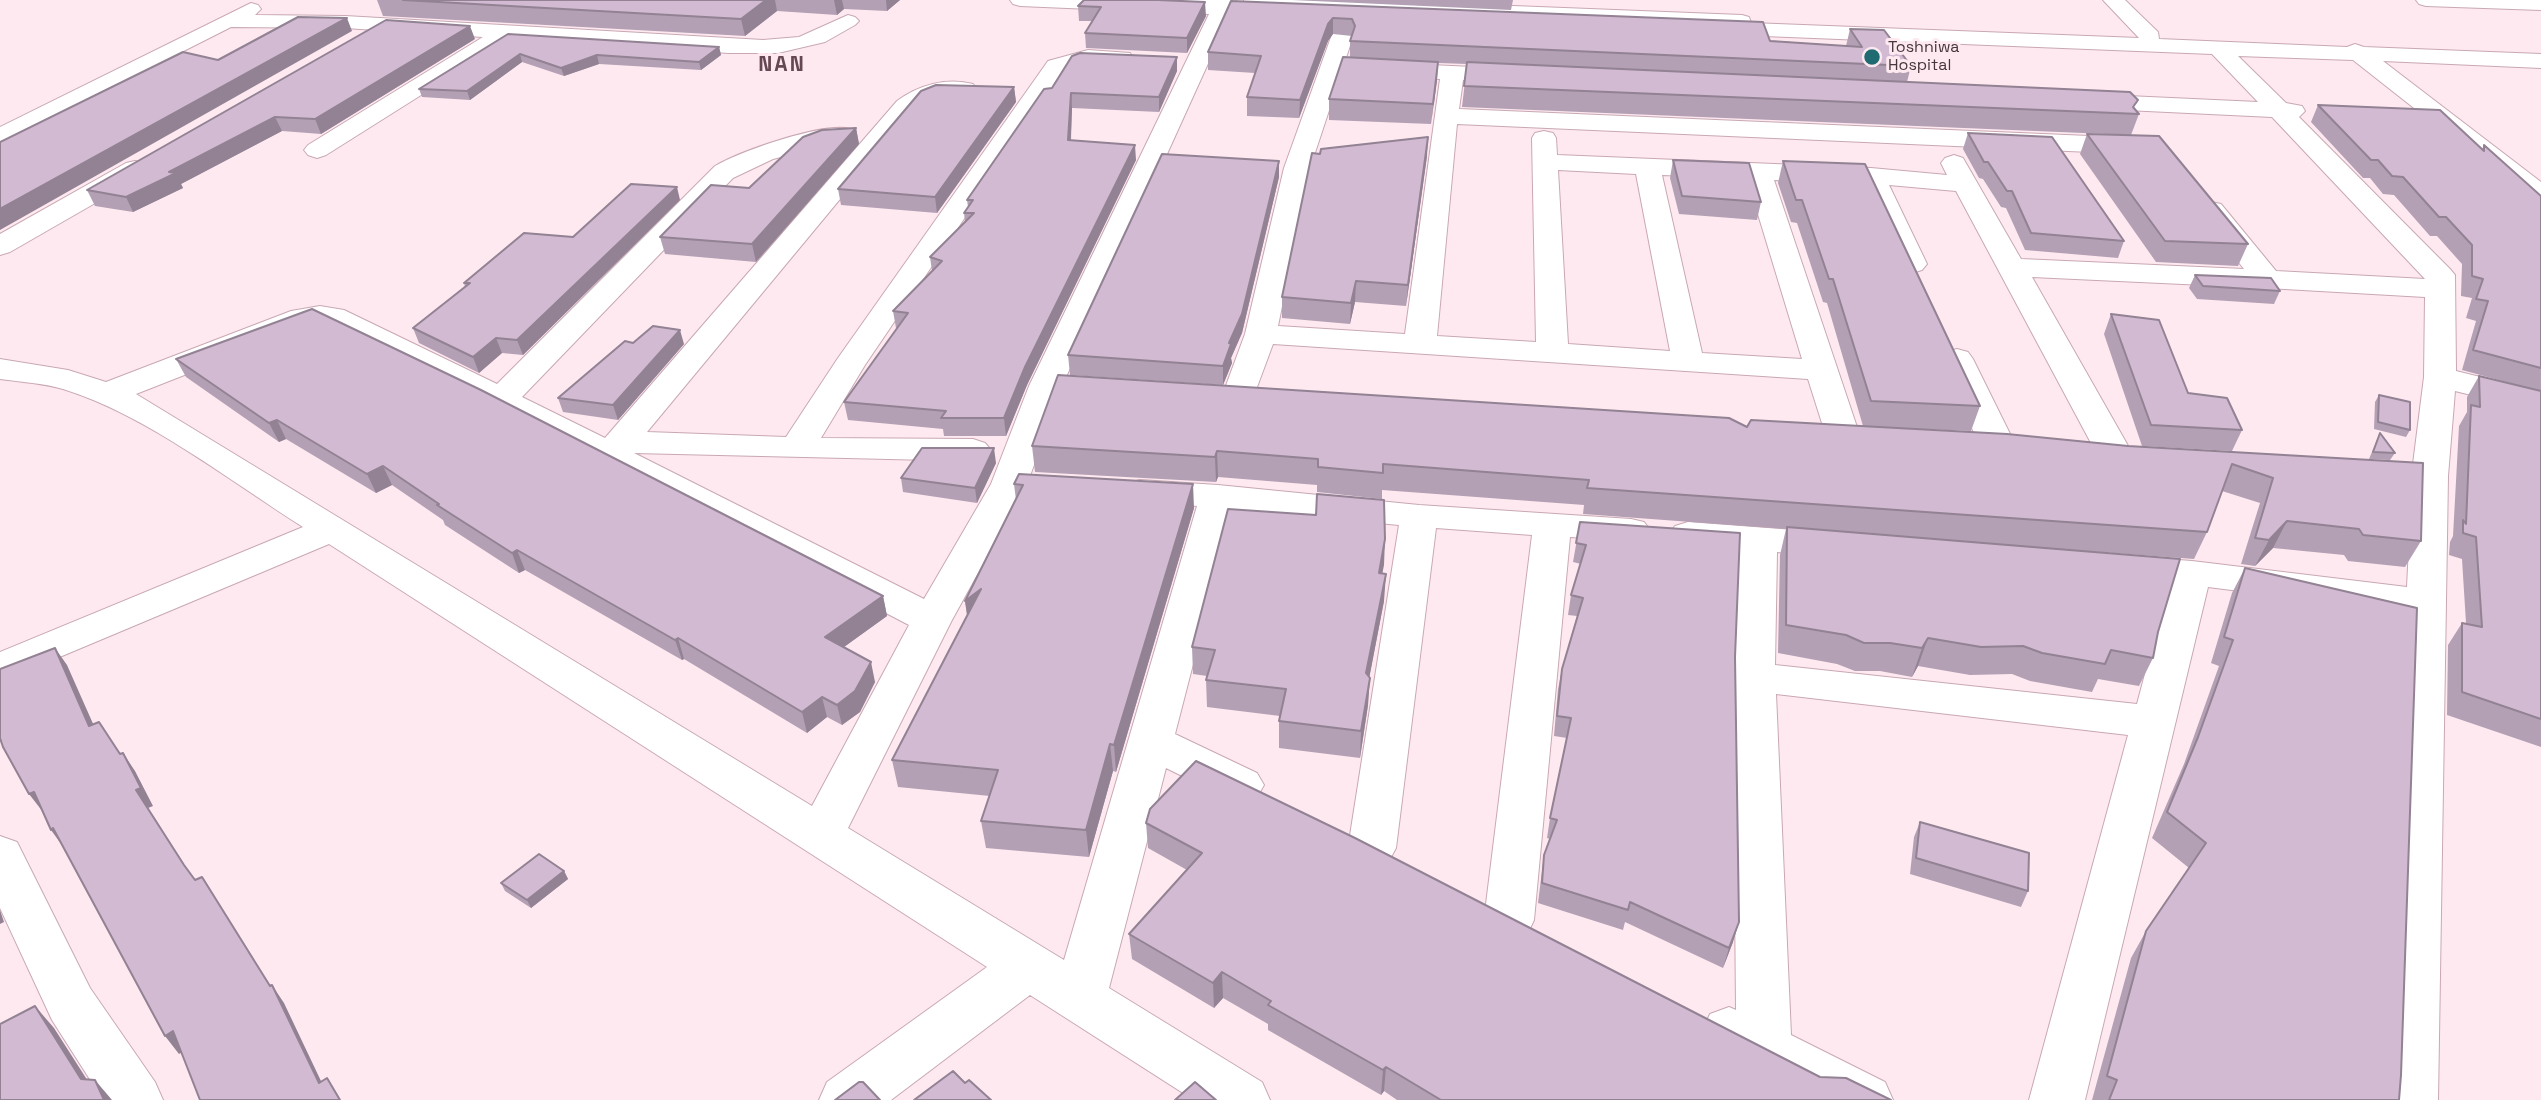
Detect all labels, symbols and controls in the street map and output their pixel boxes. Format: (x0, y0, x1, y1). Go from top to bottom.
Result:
place label: Toshniwa Hospital (1888, 38, 1960, 76)
marker: Toshniwa Hospital (1862, 47, 1882, 67)
district label: NAN (759, 52, 805, 78)

